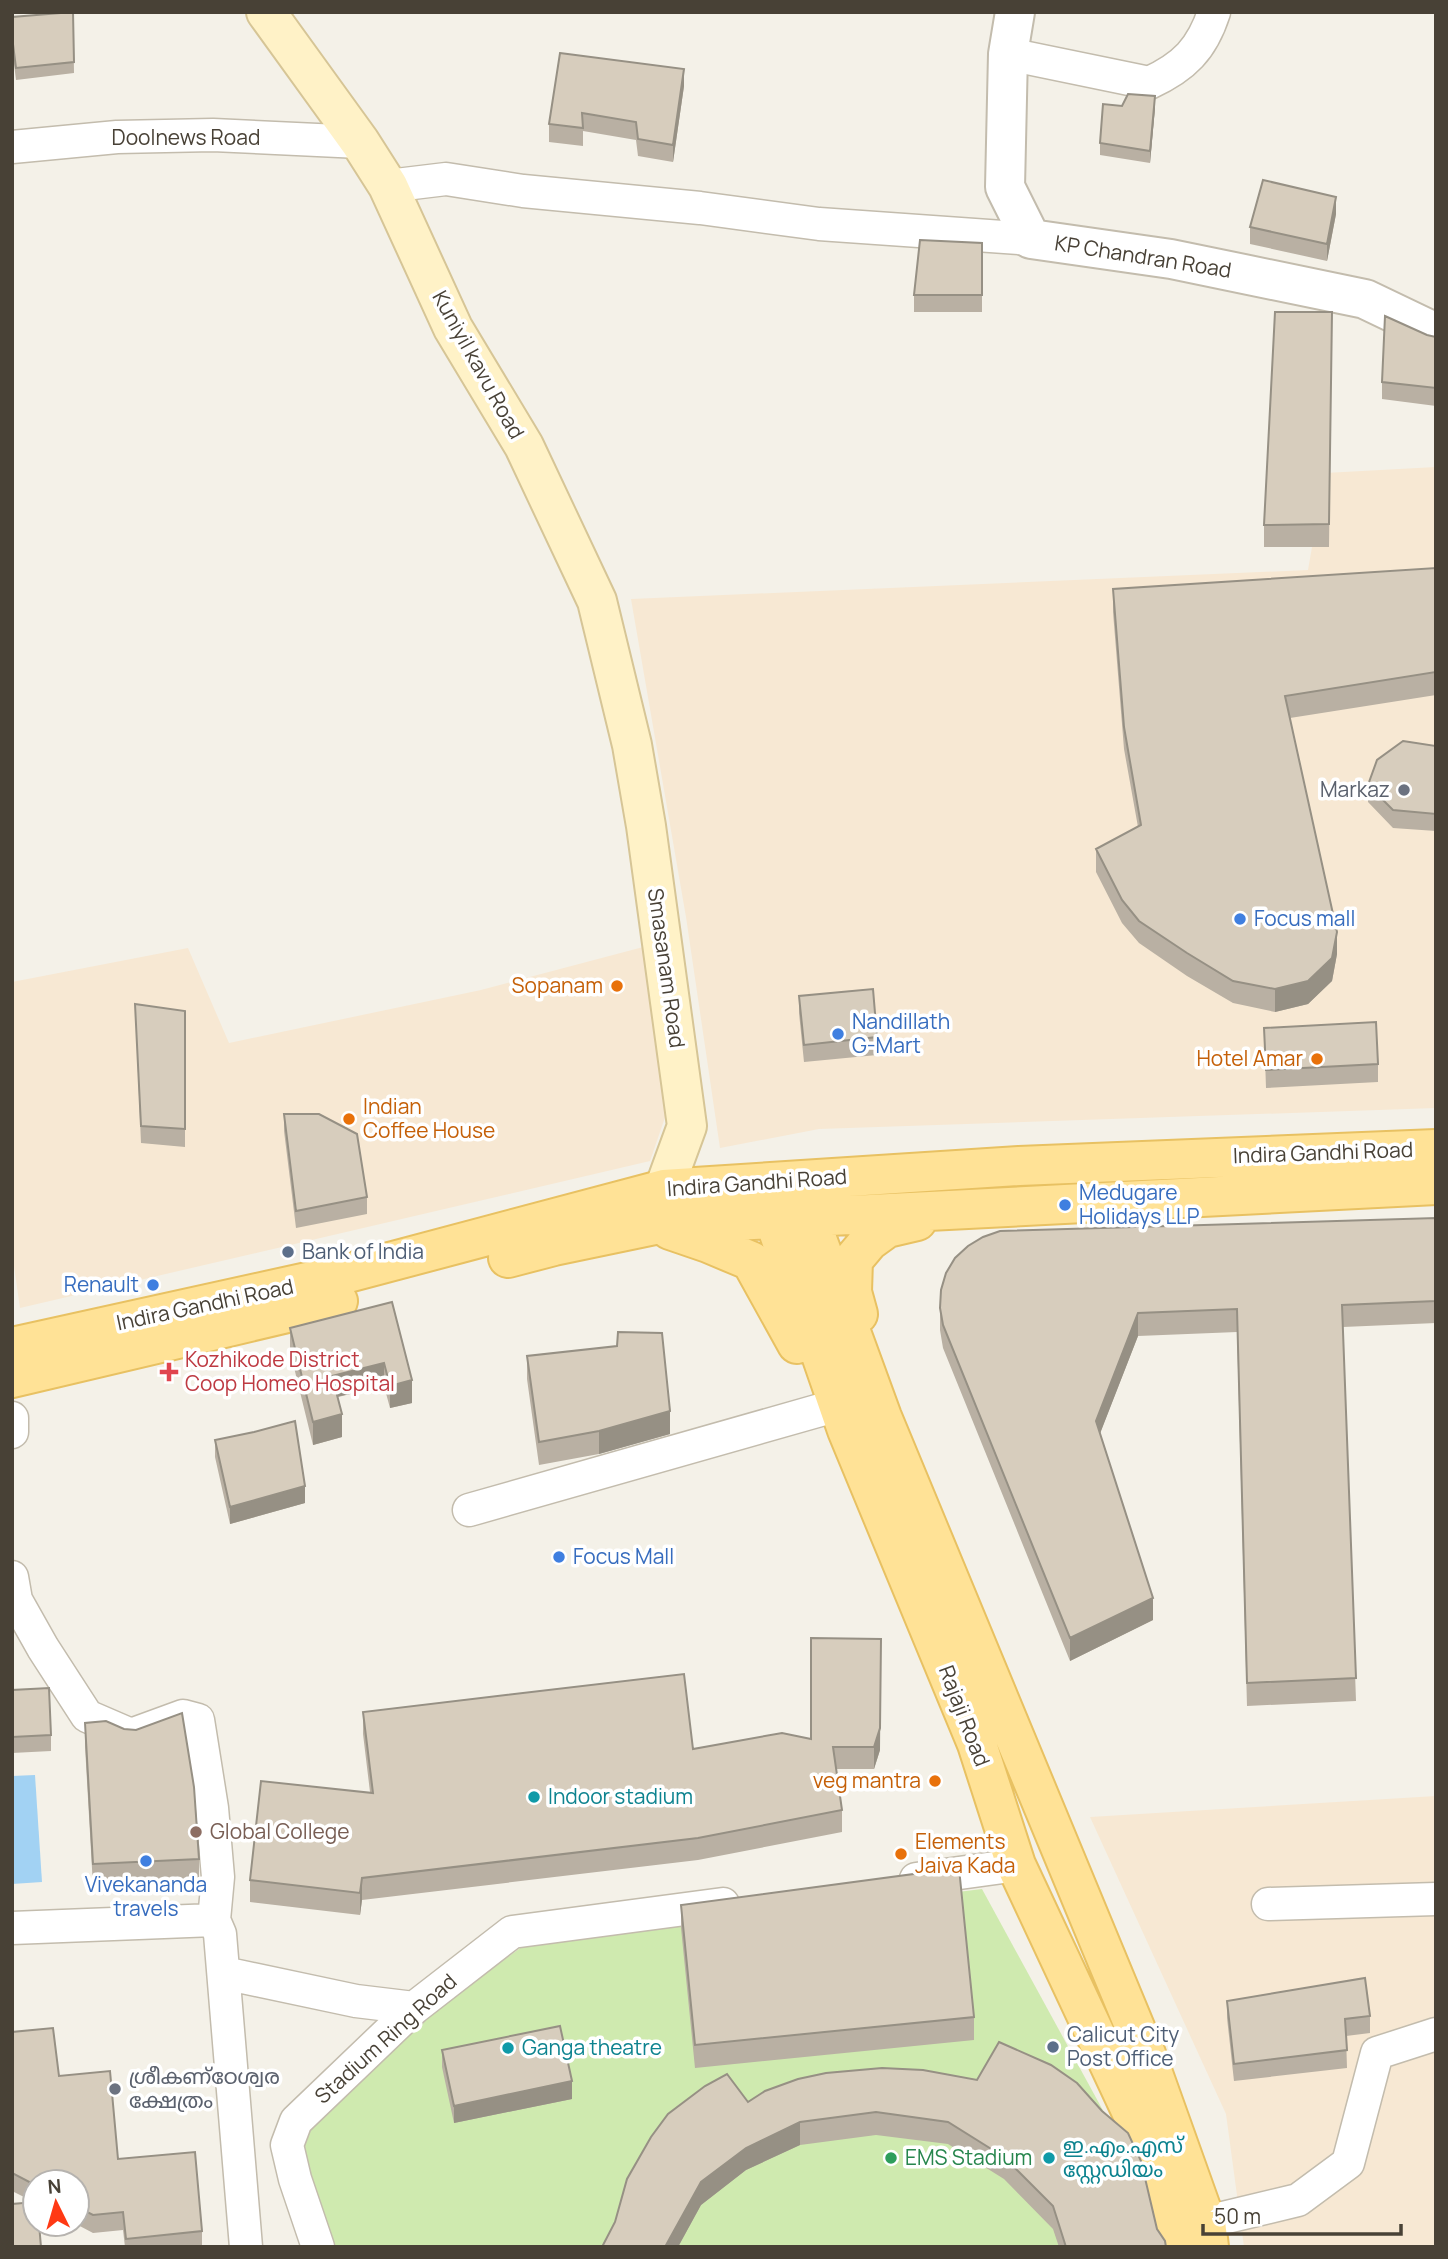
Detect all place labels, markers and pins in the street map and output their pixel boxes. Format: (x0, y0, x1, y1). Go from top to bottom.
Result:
place label: Markaz (1320, 775, 1390, 803)
marker: Markaz (1396, 782, 1412, 798)
place label: Focus mall (1254, 904, 1355, 932)
marker: Focus mall (1232, 911, 1248, 927)
place label: Sopanam (512, 971, 603, 999)
marker: Sopanam (609, 978, 625, 994)
place label: Nandillath G-Mart (852, 1007, 950, 1059)
marker: Nandillath G-Mart (830, 1026, 846, 1042)
place label: Hotel Amar (1196, 1044, 1303, 1072)
marker: Hotel Amar (1309, 1051, 1325, 1067)
place label: Indian Coffee House (363, 1092, 495, 1144)
marker: Indian Coffee House (341, 1111, 357, 1127)
place label: Medugare Holidays LLP (1079, 1178, 1200, 1230)
marker: Medugare Holidays LLP (1057, 1197, 1073, 1213)
place label: Bank of India (302, 1237, 424, 1265)
marker: Bank of India (280, 1244, 296, 1260)
place label: Renault (64, 1270, 139, 1298)
marker: Renault (145, 1277, 161, 1293)
place label: Kozhikode District Coop Homeo Hospital (185, 1345, 395, 1397)
marker: Kozhikode District Coop Homeo Hospital (159, 1362, 179, 1382)
place label: Focus Mall (573, 1542, 674, 1570)
marker: Focus Mall (551, 1549, 567, 1565)
place label: veg mantra (813, 1766, 921, 1794)
marker: veg mantra (927, 1773, 943, 1789)
place label: Indoor stadium (548, 1782, 693, 1810)
marker: Indoor stadium (526, 1789, 542, 1805)
place label: Global College (210, 1817, 350, 1845)
marker: Global College (188, 1824, 204, 1840)
place label: Elements Jaiva Kada (915, 1827, 1015, 1879)
marker: Elements Jaiva Kada (893, 1846, 909, 1862)
marker: Vivekananda travels (138, 1853, 154, 1869)
place label: Vivekananda travels (85, 1870, 207, 1922)
place label: Calicut City Post Office (1067, 2020, 1179, 2072)
place label: Ganga theatre (522, 2033, 662, 2061)
marker: Calicut City Post Office (1045, 2039, 1061, 2055)
marker: Ganga theatre (500, 2040, 516, 2056)
place label: ശ്രീകണ്ഠേശ്വര ക്ഷേത്രം (129, 2062, 280, 2114)
marker: ശ്രീകണ്ഠേശ്വര ക്ഷേത്രം (107, 2081, 123, 2097)
place label: ഇ.എം.എസ് സ്റ്റേഡിയം (1063, 2131, 1185, 2184)
place label: EMS Stadium (905, 2143, 1032, 2171)
marker: EMS Stadium (883, 2150, 899, 2166)
marker: ഇ.എം.എസ് സ്റ്റേഡിയം (1041, 2150, 1057, 2166)

